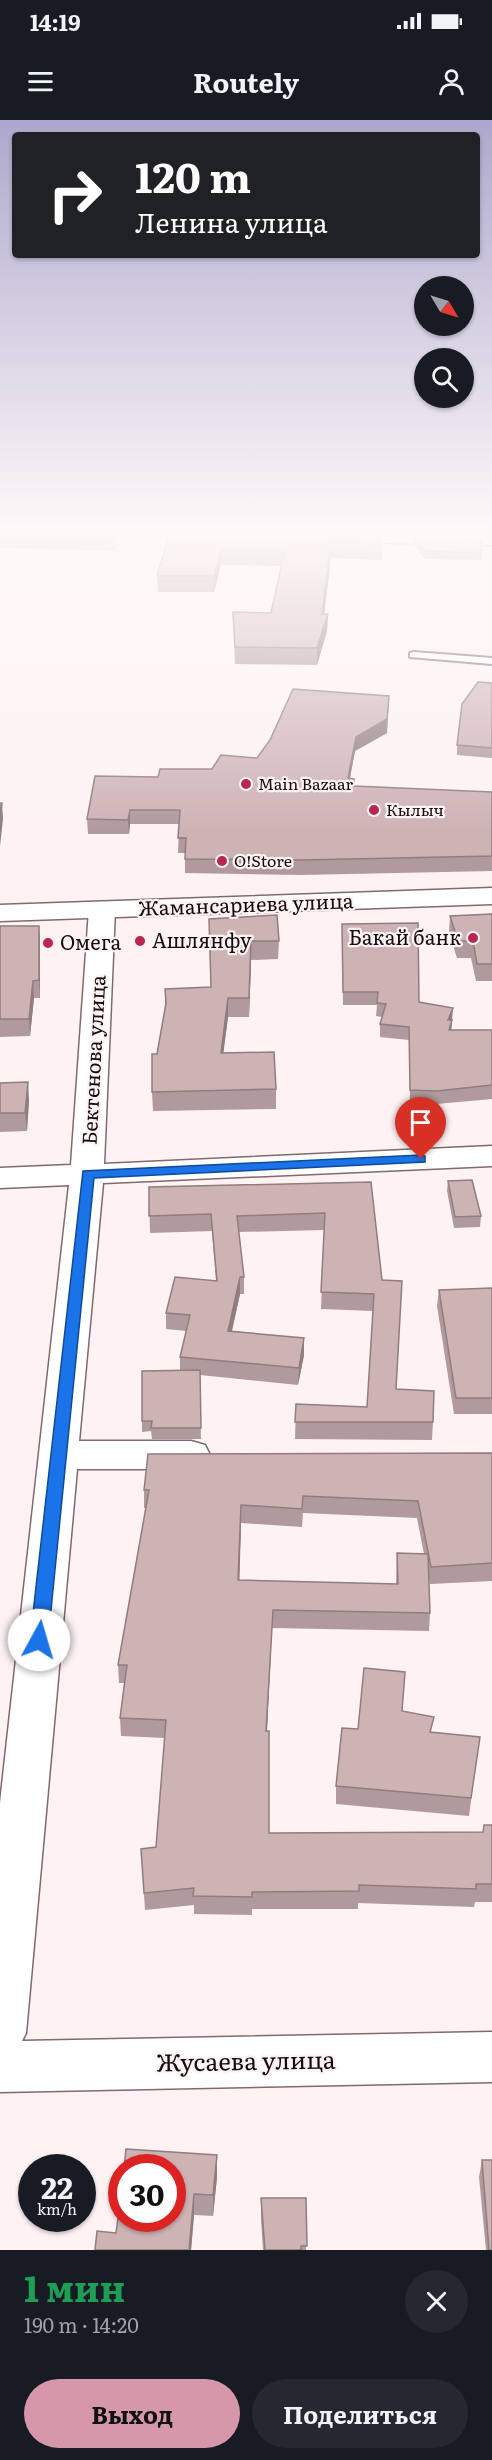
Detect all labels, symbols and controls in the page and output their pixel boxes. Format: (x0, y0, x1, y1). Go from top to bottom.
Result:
text: 14:19 (30, 5, 81, 38)
text: Routely (193, 61, 299, 101)
icon: menu (24, 65, 57, 98)
icon: person (435, 65, 468, 98)
text: 120 m (135, 144, 251, 206)
icon: right (36, 156, 114, 234)
text: Ленина улица (135, 201, 328, 241)
north arrow (414, 276, 474, 336)
map controls (414, 276, 474, 408)
button: search (414, 348, 474, 408)
place label: Main Bazaar (258, 771, 354, 795)
marker: Main Bazaar (239, 777, 253, 791)
place label: Кылыч (386, 797, 444, 821)
marker: Кылыч (367, 803, 381, 817)
place label: O!Store (234, 848, 292, 872)
marker: O!Store (215, 854, 229, 868)
street label: Жамансариева улица (138, 884, 354, 922)
place label: Бакай банк (349, 921, 461, 951)
place label: Ашлянфу (152, 924, 252, 954)
place label: Омега (60, 926, 122, 956)
marker: Бакай банк (466, 931, 480, 945)
marker: Ашлянфу (133, 934, 147, 948)
marker: Омега (41, 936, 55, 950)
street label: Бектенова улица (73, 974, 111, 1146)
pin (395, 1097, 446, 1159)
icon: arrive (404, 1106, 437, 1139)
position arrow (7, 1608, 71, 1672)
street label: Жусаева улица (156, 2040, 336, 2079)
speed limit sign: 30 (108, 2154, 186, 2232)
text: 22 (41, 2164, 73, 2208)
text: km/h (37, 2197, 77, 2220)
text: 1 мин (24, 2260, 125, 2313)
button: close (405, 2270, 468, 2333)
text: 190 m · 14:20 (24, 2309, 139, 2339)
button: Выход (24, 2379, 240, 2448)
button: Поделиться (252, 2379, 468, 2448)

